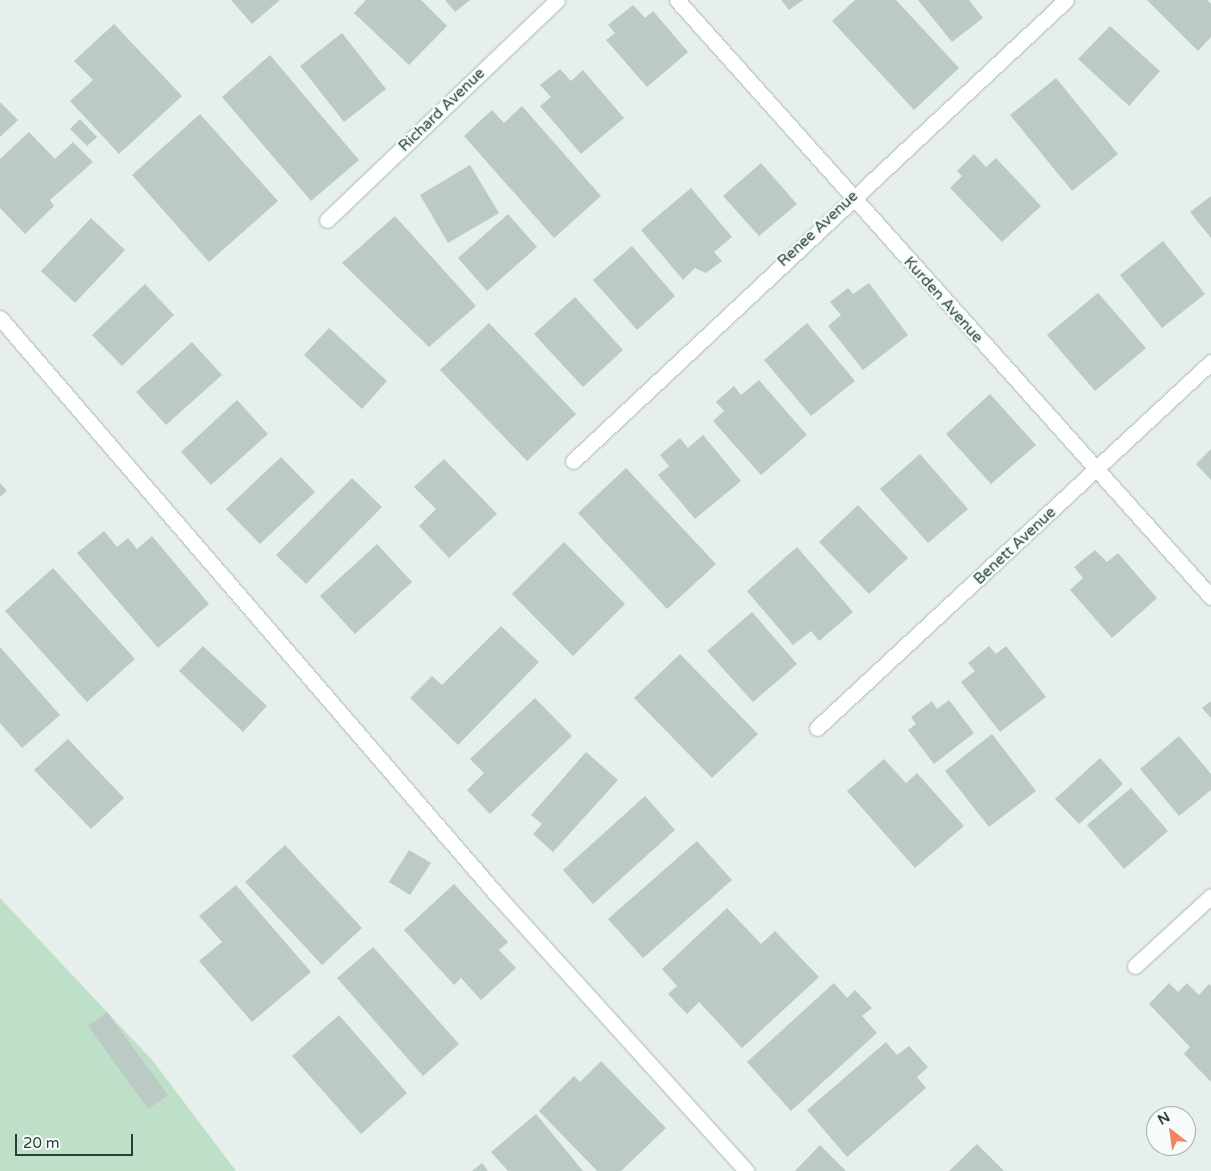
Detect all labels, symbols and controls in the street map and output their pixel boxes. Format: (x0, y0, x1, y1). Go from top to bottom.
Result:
street label: Richard Avenue (395, 64, 489, 156)
street label: Renee Avenue (774, 187, 862, 271)
street label: Kurden Avenue (900, 253, 986, 347)
street label: Benett Avenue (970, 503, 1060, 589)
north arrow (1146, 1106, 1196, 1156)
text: N (1155, 1108, 1173, 1129)
scale bar (18, 1124, 135, 1156)
text: 20 m (23, 1134, 60, 1152)

